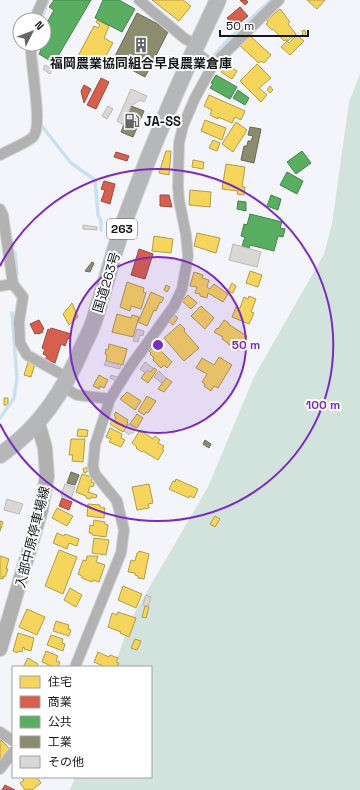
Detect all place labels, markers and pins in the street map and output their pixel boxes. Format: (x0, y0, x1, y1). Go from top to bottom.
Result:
building icon: 福岡農業協同組合早良農業倉庫 (132, 36, 150, 54)
place label: 福岡農業協同組合早良農業倉庫 (50, 55, 232, 72)
fuel station icon: JA-SS (123, 112, 141, 130)
place label: JA-SS (144, 113, 181, 130)
centre of rings (151, 338, 165, 352)

